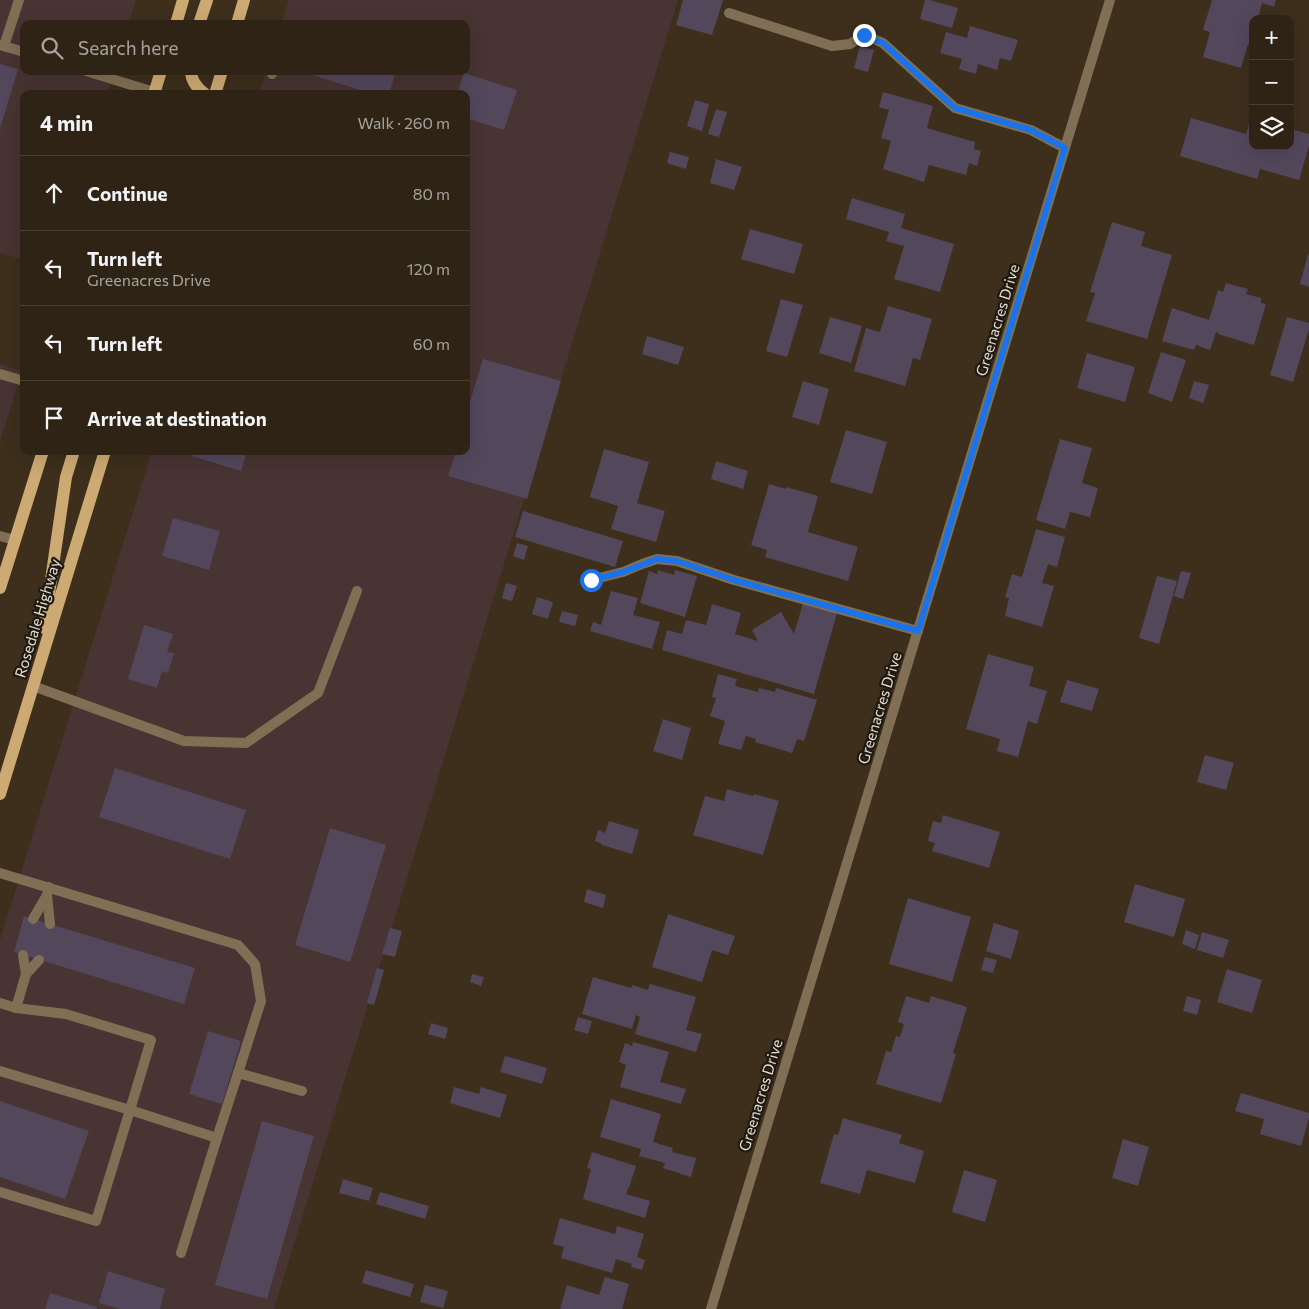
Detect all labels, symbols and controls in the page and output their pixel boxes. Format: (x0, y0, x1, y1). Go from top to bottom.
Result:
map controls (1249, 15, 1294, 150)
button: + (1249, 15, 1294, 60)
search box (20, 20, 470, 75)
route end (853, 24, 876, 47)
icon: search (38, 34, 66, 62)
text: Search here (78, 36, 178, 59)
button: − (1249, 60, 1294, 105)
button: layers (1249, 105, 1294, 150)
text: 4 min (40, 110, 93, 135)
text: Walk · 260 m (358, 113, 450, 132)
icon: ahead (40, 179, 68, 207)
text: Continue (87, 182, 167, 205)
text: 80 m (413, 184, 450, 203)
text: Turn left (87, 247, 162, 270)
icon: left (40, 254, 68, 282)
text: 120 m (407, 259, 450, 278)
street label: Greenacres Drive (971, 262, 1023, 378)
text: Greenacres Drive (87, 270, 211, 289)
icon: left (40, 329, 68, 357)
text: Turn left (87, 332, 162, 355)
text: 60 m (413, 334, 450, 353)
icon: arrive (40, 404, 68, 432)
text: Arrive at destination (87, 407, 267, 430)
street label: Rosedale Highway (10, 556, 64, 680)
route start (580, 569, 603, 592)
street label: Greenacres Drive (853, 650, 905, 766)
street label: Greenacres Drive (734, 1037, 786, 1153)

